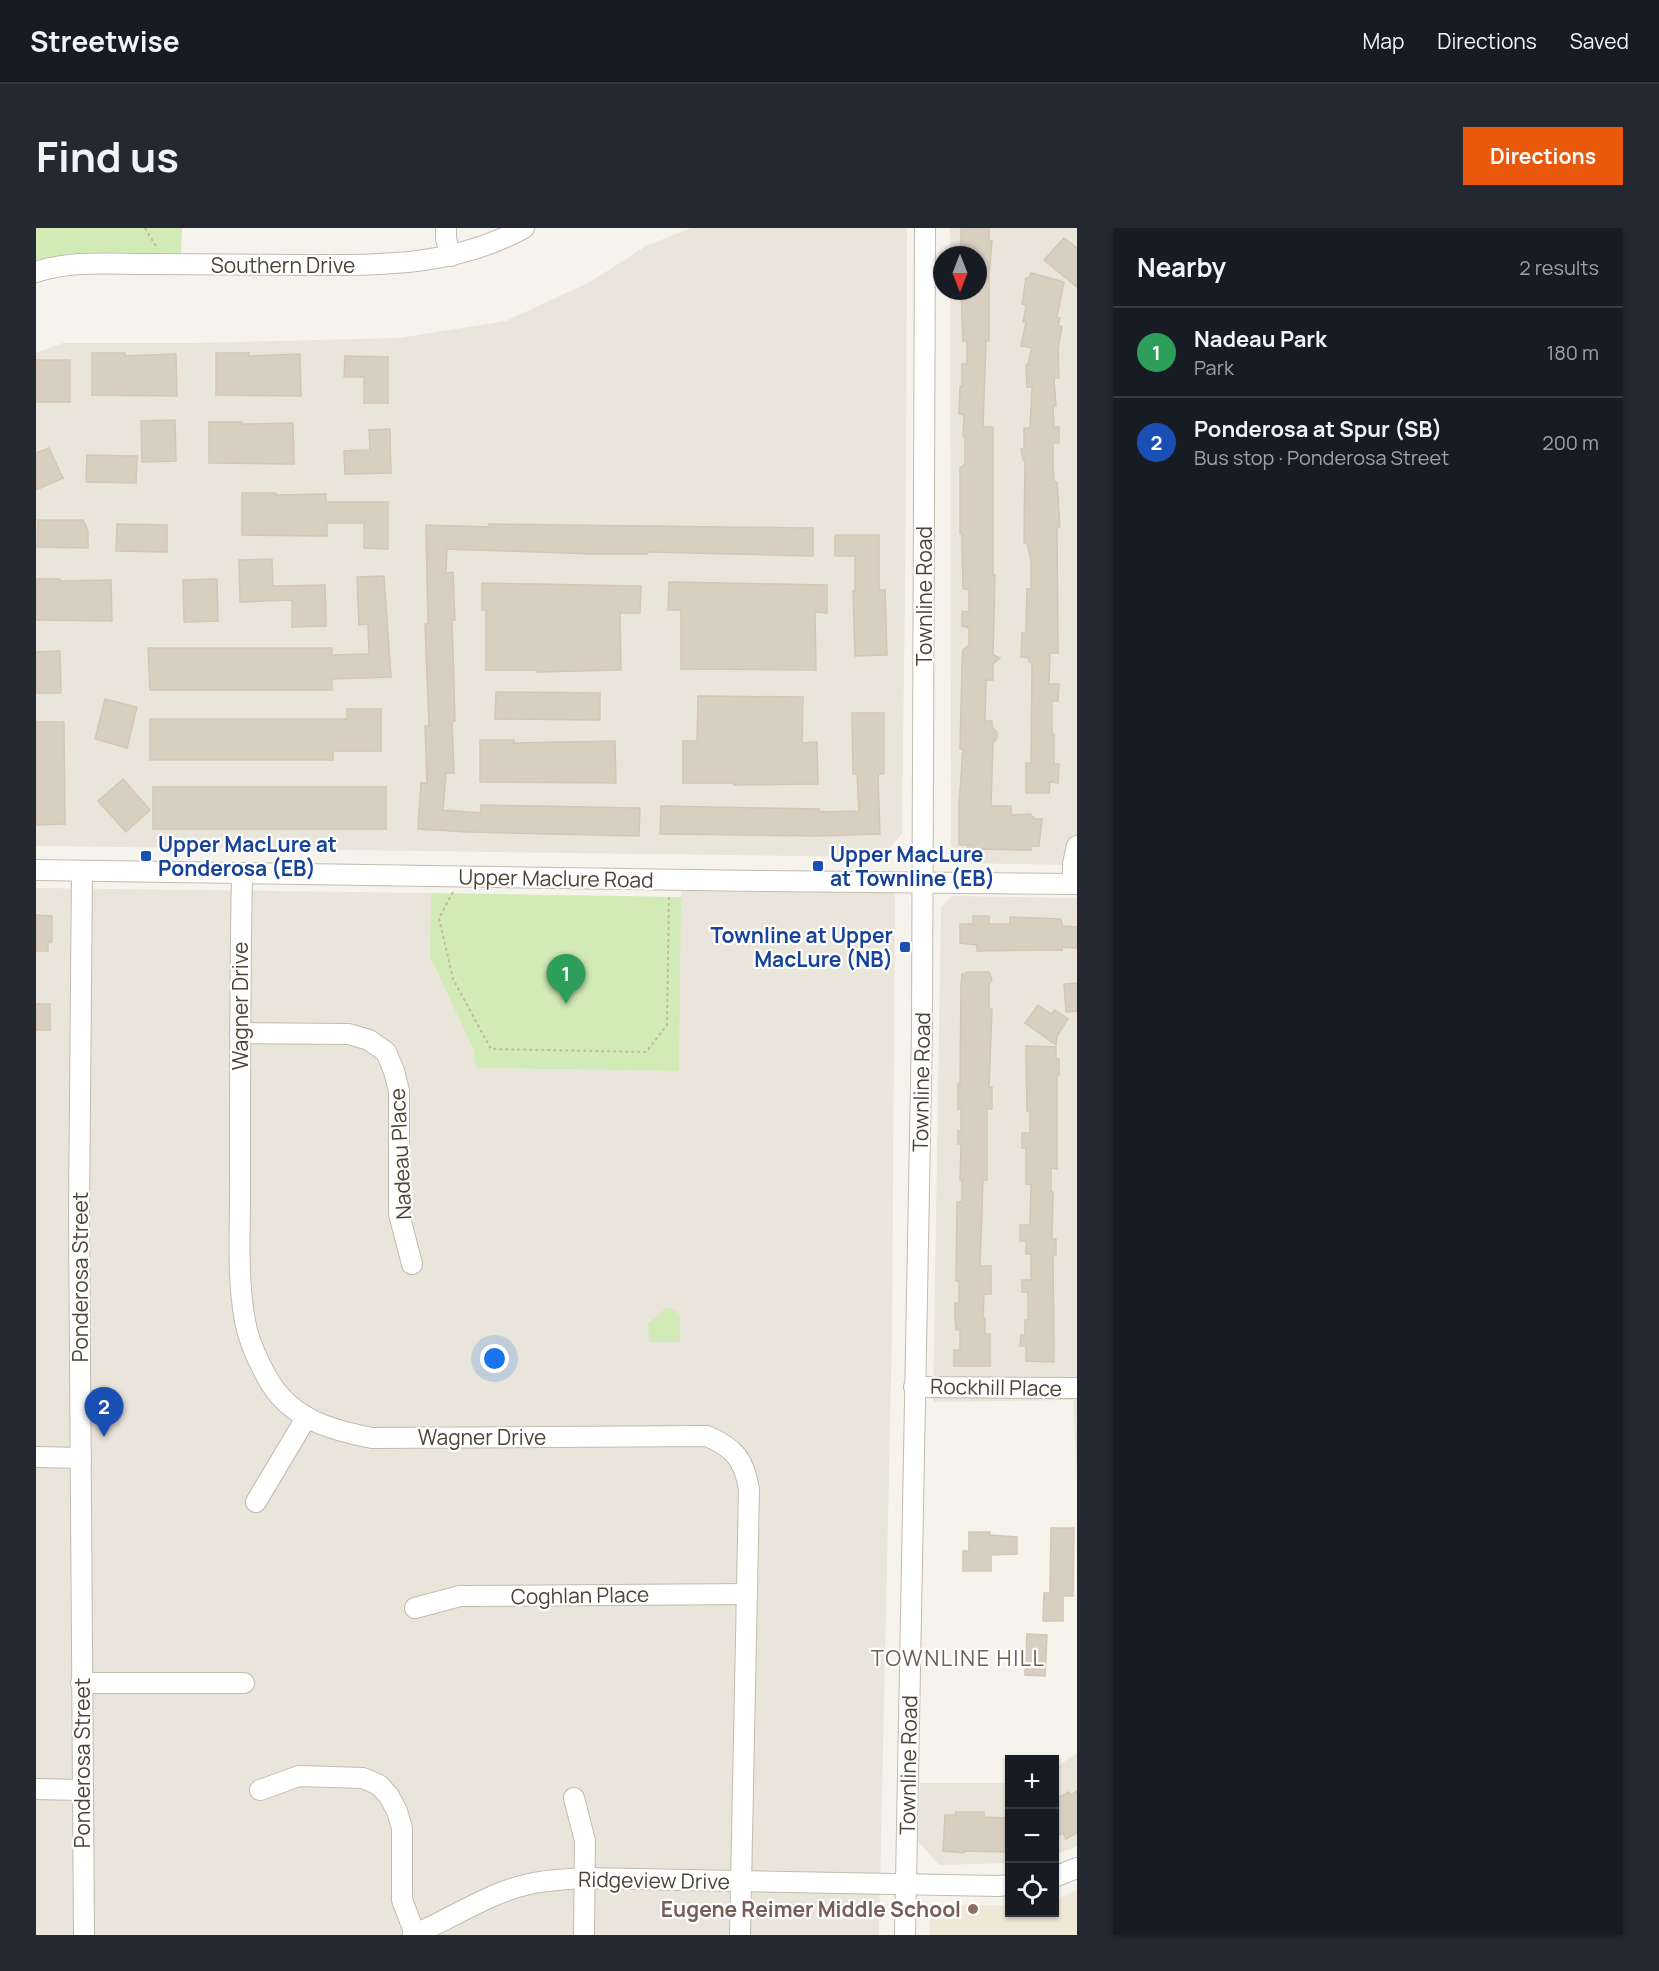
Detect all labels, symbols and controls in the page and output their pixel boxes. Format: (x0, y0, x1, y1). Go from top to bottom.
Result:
text: Streetwise (30, 22, 180, 60)
text: Map (1363, 27, 1404, 55)
text: Directions (1437, 27, 1537, 55)
text: Saved (1570, 27, 1629, 55)
text: Find us (36, 127, 179, 185)
button: Directions (1463, 127, 1623, 185)
north arrow (933, 246, 987, 300)
text: Nearby (1137, 249, 1226, 285)
street label: Southern Drive (211, 251, 355, 279)
text: 2 results (1519, 254, 1599, 281)
text: Nadeau Park (1194, 324, 1327, 354)
text: 1 (1152, 339, 1161, 366)
text: 180 m (1546, 339, 1599, 366)
text: Park (1194, 354, 1234, 381)
text: Ponderosa at Spur (SB) (1194, 414, 1442, 444)
text: 2 (1151, 429, 1162, 456)
text: 200 m (1542, 429, 1599, 456)
text: Bus stop · Ponderosa Street (1194, 444, 1449, 471)
street label: Townline Road (910, 526, 938, 666)
place label: Upper MacLure at Ponderosa (EB) (158, 830, 337, 882)
place label: Upper MacLure at Townline (EB) (830, 840, 995, 892)
marker: Upper MacLure at Ponderosa (EB) (139, 849, 153, 863)
marker: Upper MacLure at Townline (EB) (811, 859, 825, 873)
street label: Upper Maclure Road (458, 862, 654, 894)
place label: Townline at Upper MacLure (NB) (710, 921, 893, 973)
marker: Townline at Upper MacLure (NB) (898, 940, 912, 954)
street label: Wagner Drive (226, 942, 254, 1070)
pin: 1 (546, 954, 586, 1004)
street label: Townline Road (906, 1012, 936, 1152)
street label: Nadeau Place (383, 1087, 417, 1221)
street label: Ponderosa Street (66, 1192, 94, 1362)
your location (480, 1344, 509, 1373)
street label: Rockhill Place (930, 1372, 1062, 1402)
pin: 2 (84, 1388, 124, 1437)
street label: Wagner Drive (418, 1423, 546, 1451)
street label: Coghlan Place (511, 1580, 649, 1610)
district label: TOWNLINE HILL (871, 1643, 1045, 1673)
street label: Ponderosa Street (68, 1678, 96, 1848)
street label: Townline Road (893, 1695, 923, 1835)
map controls (1005, 1755, 1059, 1917)
button: + (1005, 1755, 1059, 1809)
button: − (1005, 1809, 1059, 1863)
button: locate (1005, 1863, 1059, 1917)
street label: Ridgeview Drive (578, 1865, 730, 1895)
place label: Eugene Reimer Middle School (661, 1895, 961, 1923)
marker: Eugene Reimer Middle School (966, 1902, 980, 1916)

